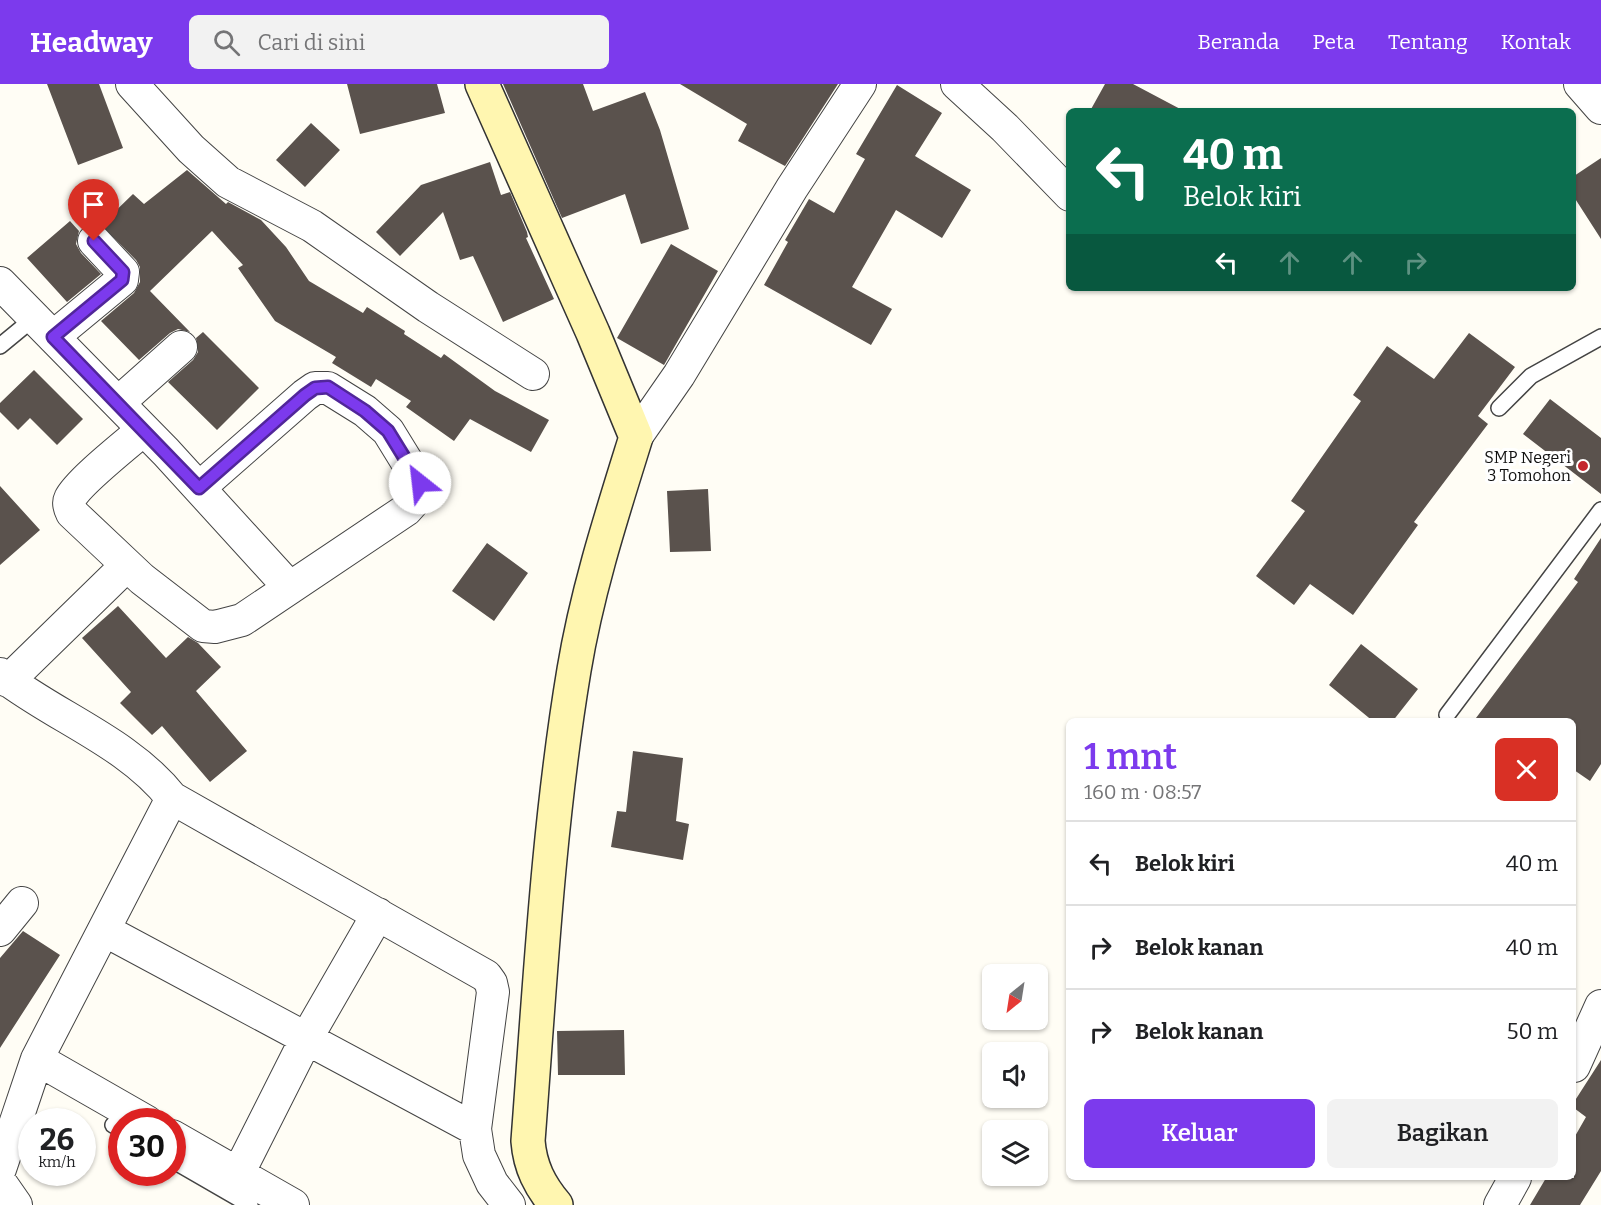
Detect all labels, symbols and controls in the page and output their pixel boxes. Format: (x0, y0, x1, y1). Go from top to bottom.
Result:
search box (189, 15, 609, 69)
text: Headway (30, 26, 153, 59)
icon: search (210, 26, 243, 59)
text: Cari di sini (258, 29, 365, 56)
text: Beranda (1198, 29, 1279, 55)
text: Peta (1312, 29, 1355, 55)
text: Tentang (1388, 29, 1468, 55)
text: Kontak (1501, 29, 1571, 55)
text: 40 m (1183, 130, 1283, 180)
icon: left (1084, 132, 1162, 210)
pin (68, 179, 119, 241)
text: Belok kiri (1183, 181, 1301, 213)
icon: arrive (77, 188, 110, 221)
icon: left (1210, 246, 1243, 279)
icon: ahead (1273, 246, 1306, 279)
icon: ahead (1336, 246, 1369, 279)
icon: right (1399, 246, 1432, 279)
place label: SMP Negeri 3 Tomohon (1484, 448, 1571, 485)
position arrow (388, 451, 452, 515)
marker: SMP Negeri 3 Tomohon (1576, 459, 1590, 473)
text: 1 mnt (1084, 735, 1177, 779)
button: close (1495, 738, 1558, 801)
text: 160 m · 08:57 (1084, 780, 1201, 804)
icon: left (1084, 847, 1117, 880)
text: Belok kiri (1135, 850, 1235, 877)
text: 40 m (1506, 850, 1558, 877)
icon: right (1084, 931, 1117, 964)
text: Belok kanan (1135, 934, 1263, 961)
text: 40 m (1506, 934, 1558, 961)
north arrow (982, 964, 1048, 1030)
map controls (982, 964, 1048, 1186)
icon: right (1084, 1015, 1117, 1048)
text: Belok kanan (1135, 1018, 1263, 1045)
text: 50 m (1507, 1018, 1558, 1045)
button: sound (982, 1042, 1048, 1108)
button: Keluar (1084, 1099, 1315, 1168)
button: Bagikan (1327, 1099, 1558, 1168)
speed limit sign: 30 (108, 1108, 186, 1186)
button: layers (982, 1120, 1048, 1186)
text: 26 (40, 1122, 74, 1158)
text: km/h (38, 1153, 76, 1171)

